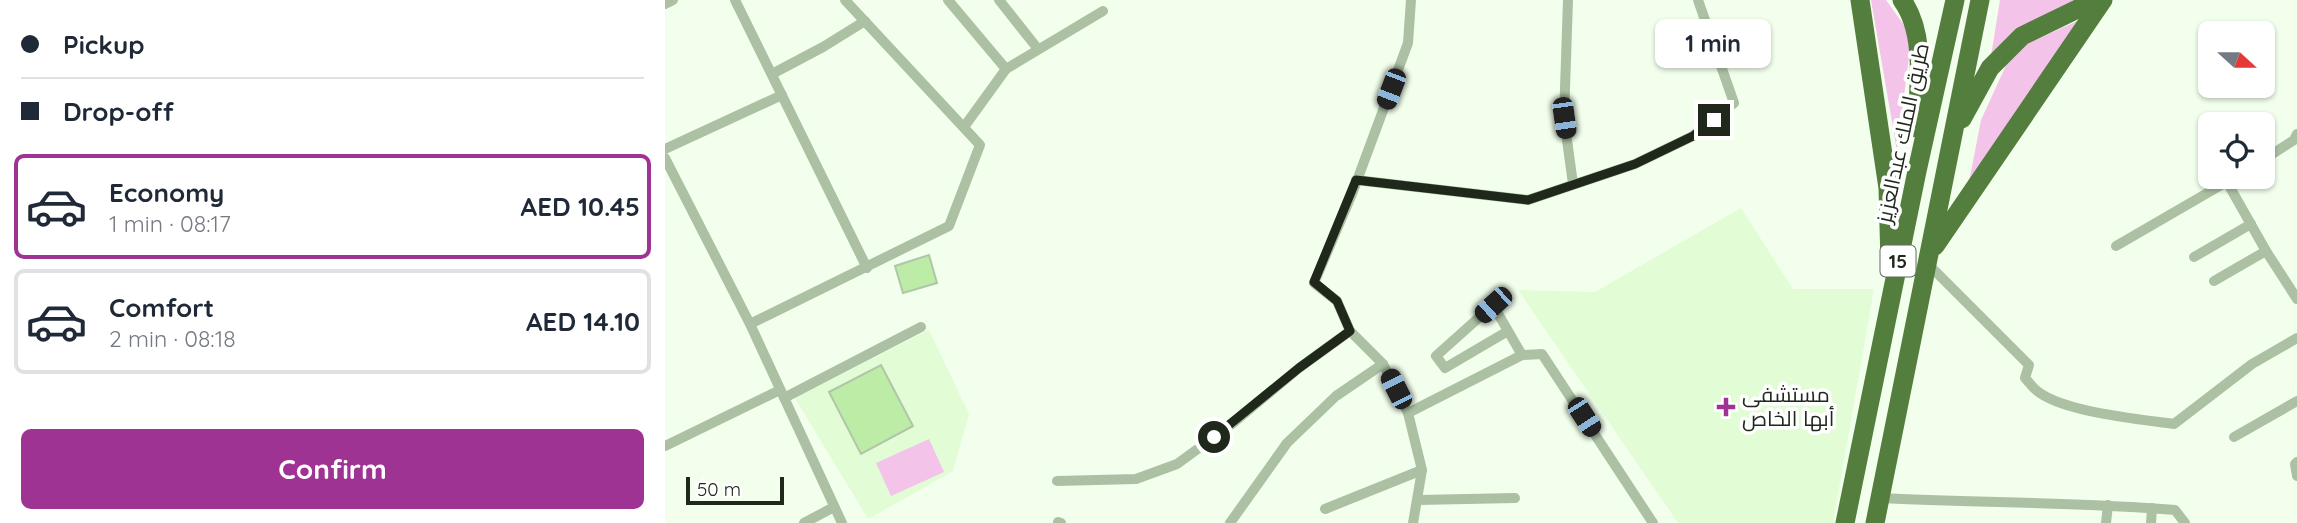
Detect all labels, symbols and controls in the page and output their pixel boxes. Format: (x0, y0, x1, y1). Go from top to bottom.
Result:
callout: 1 min (1656, 18, 1772, 68)
north arrow (2198, 21, 2275, 98)
map controls (2198, 21, 2275, 189)
text: Pickup (63, 28, 145, 61)
text: 1 min (1685, 29, 1741, 58)
street label: طريق الملك عبدالعزيز (1870, 41, 1935, 226)
car (1374, 66, 1409, 112)
text: Drop-off (63, 95, 174, 128)
car (1551, 96, 1578, 140)
route end (1698, 104, 1730, 136)
button: locate (2198, 112, 2275, 189)
icon: car (25, 175, 88, 238)
text: Economy (109, 176, 224, 209)
text: AED 10.45 (521, 190, 640, 223)
text: 1 min · 08:17 (109, 209, 231, 238)
road number: 15 (1881, 246, 1915, 276)
car (1471, 283, 1516, 327)
icon: car (25, 290, 88, 353)
text: Comfort (109, 291, 214, 324)
text: AED 14.10 (526, 305, 640, 338)
text: 2 min · 08:18 (109, 324, 236, 353)
car (1378, 366, 1415, 412)
place label: مستشفى أبها الخاص (1742, 381, 1834, 432)
car (1564, 394, 1605, 440)
marker: مستشفى أبها الخاص (1716, 397, 1736, 417)
route start (1198, 421, 1230, 453)
button: Confirm (21, 429, 644, 509)
scale bar (686, 474, 784, 506)
text: 50 m (697, 477, 741, 501)

